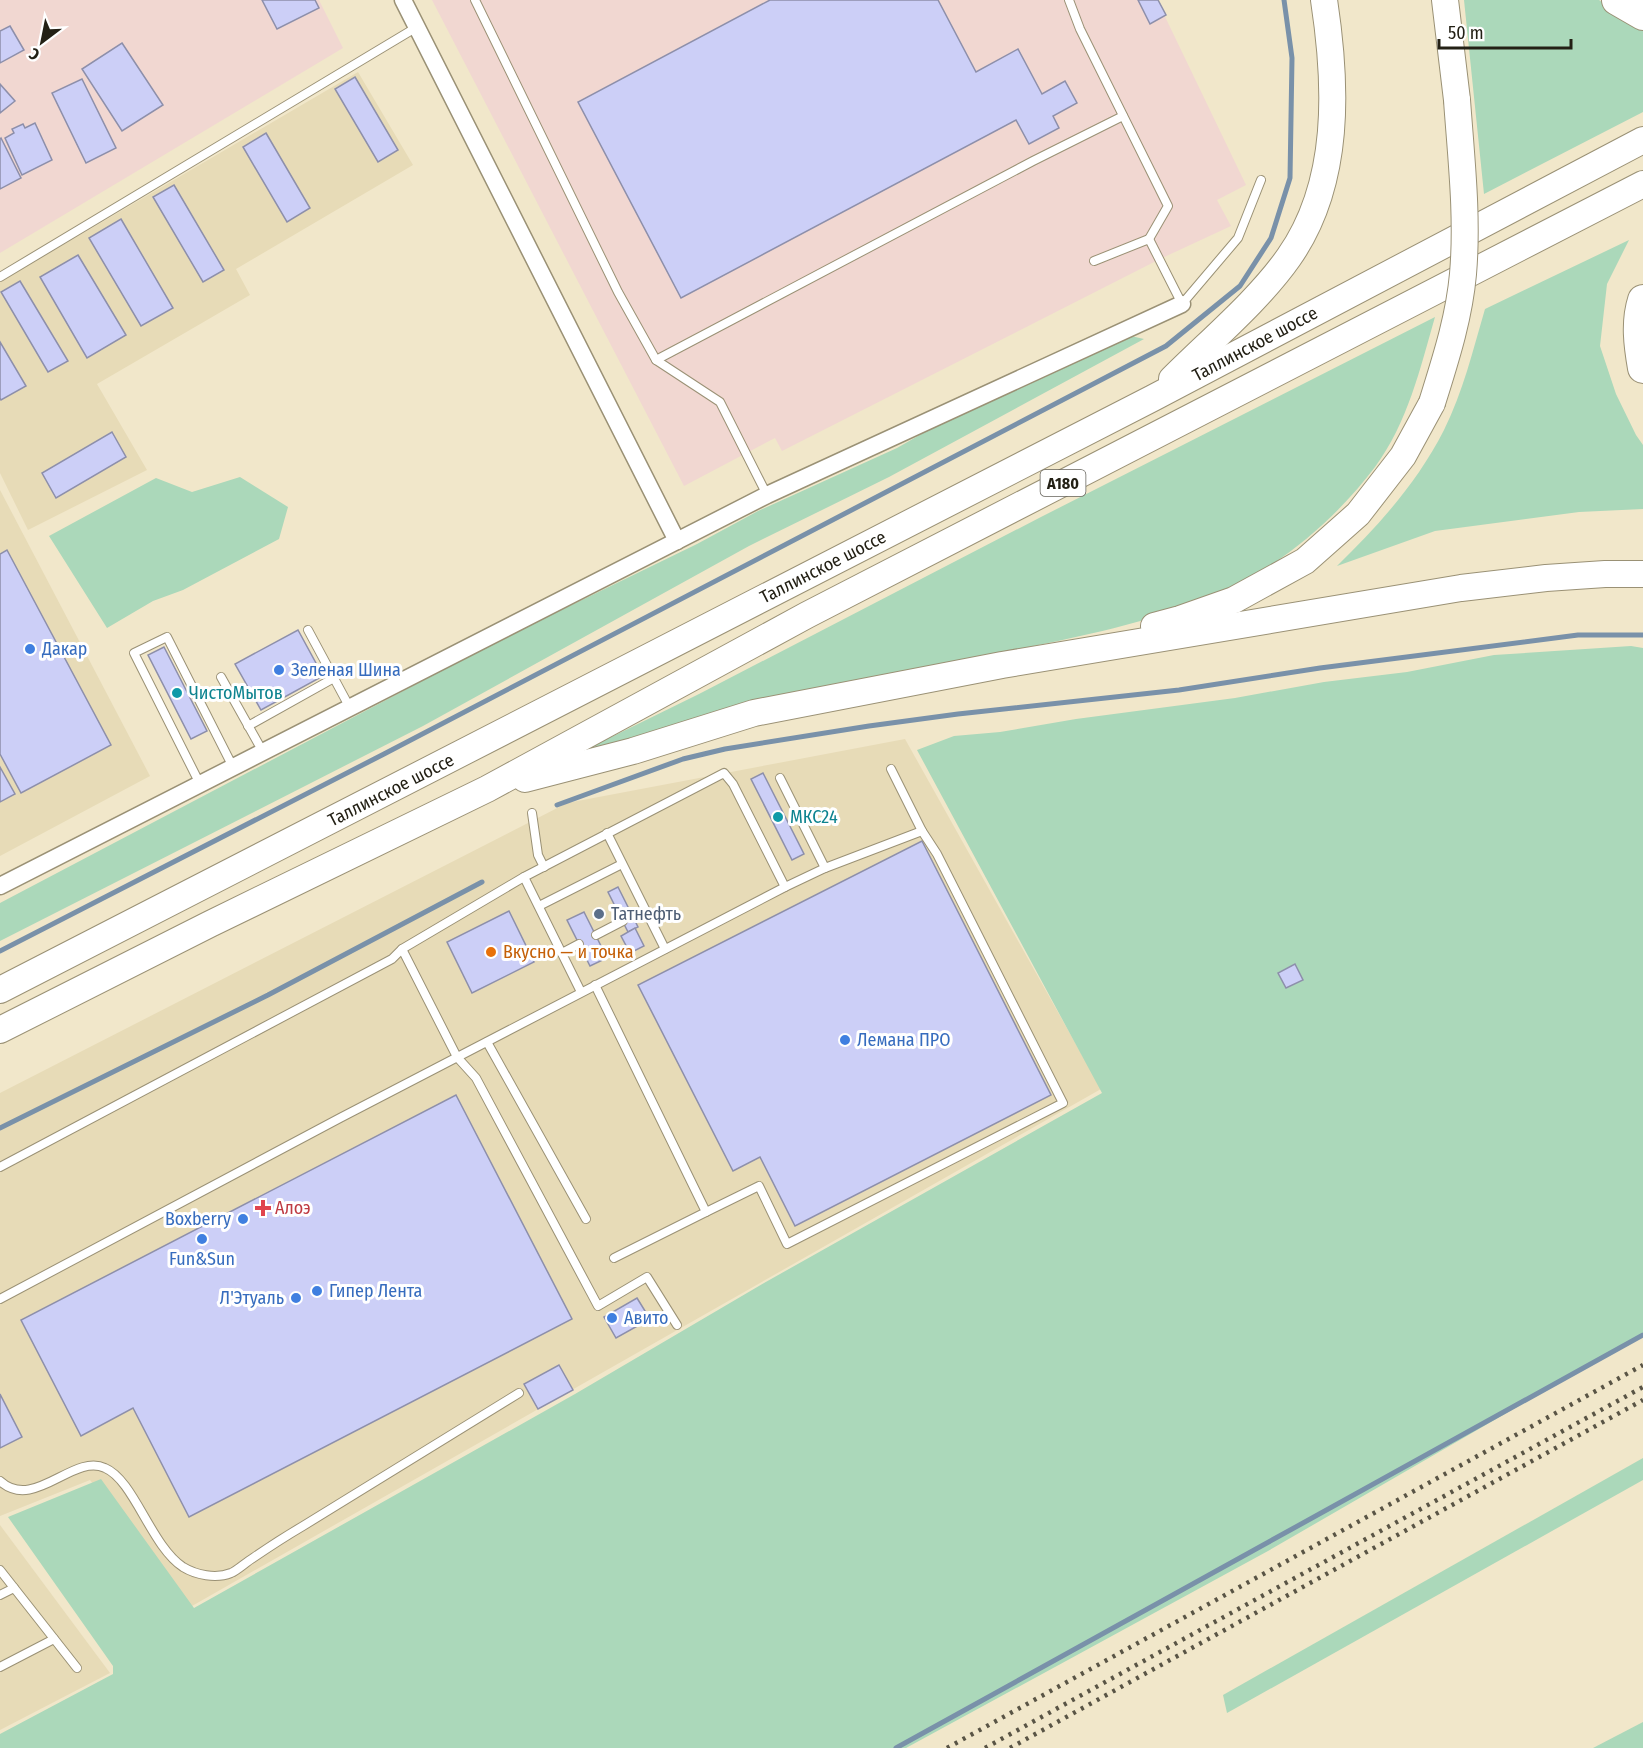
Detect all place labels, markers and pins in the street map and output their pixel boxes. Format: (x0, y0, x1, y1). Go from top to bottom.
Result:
place label: Дакар (41, 638, 87, 660)
marker: Дакар (23, 642, 37, 656)
place label: Зеленая Шина (291, 659, 401, 681)
marker: Зеленая Шина (272, 663, 286, 677)
place label: ЧистоМытов (189, 682, 283, 704)
marker: ЧистоМытов (170, 686, 184, 700)
place label: МКС24 (790, 806, 838, 828)
marker: МКС24 (771, 810, 785, 824)
place label: Татнефть (611, 903, 681, 925)
marker: Татнефть (592, 907, 606, 921)
place label: Вкусно — и точка (503, 941, 634, 963)
marker: Вкусно — и точка (484, 945, 498, 959)
place label: Лемана ПРО (857, 1029, 950, 1051)
marker: Лемана ПРО (838, 1033, 852, 1047)
place label: Алоэ (275, 1197, 311, 1219)
marker: Алоэ (256, 1201, 270, 1215)
place label: Boxberry (165, 1208, 231, 1230)
marker: Boxberry (236, 1212, 250, 1226)
marker: Fun&Sun (195, 1232, 209, 1246)
place label: Fun&Sun (169, 1248, 235, 1270)
place label: Гипер Лента (329, 1280, 422, 1302)
marker: Гипер Лента (310, 1284, 324, 1298)
place label: Л'Этуаль (220, 1287, 284, 1309)
marker: Л'Этуаль (289, 1291, 303, 1305)
place label: Авито (624, 1307, 669, 1329)
marker: Авито (605, 1311, 619, 1325)

